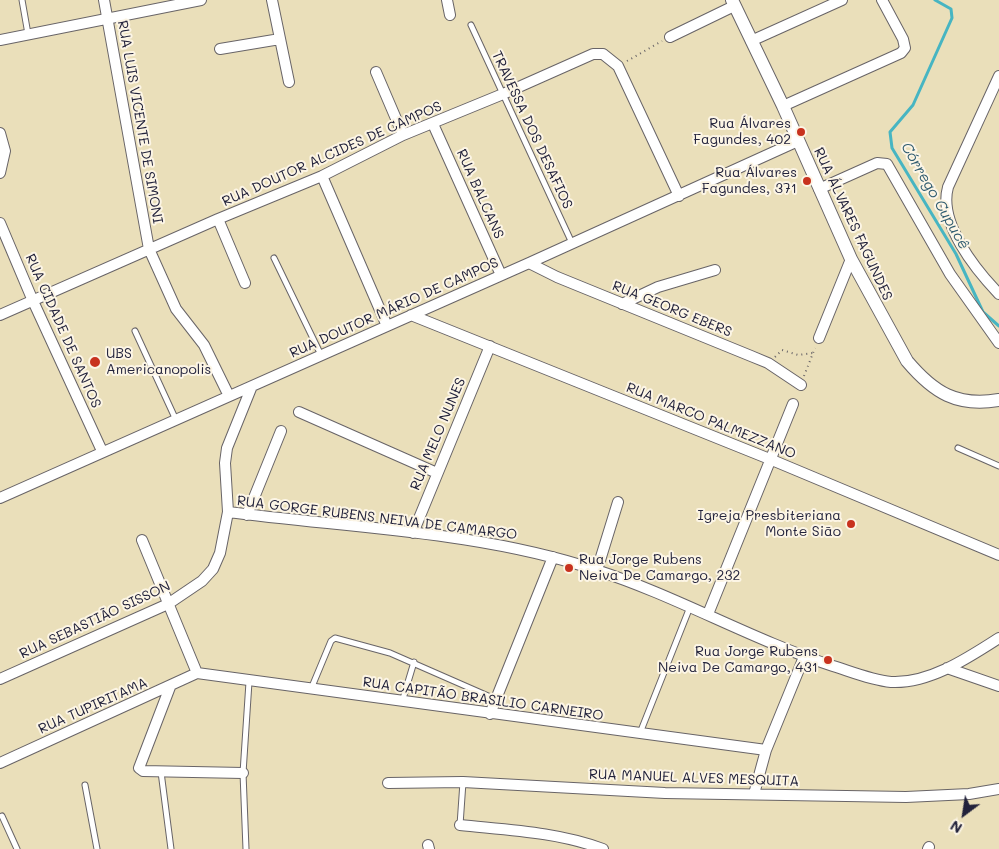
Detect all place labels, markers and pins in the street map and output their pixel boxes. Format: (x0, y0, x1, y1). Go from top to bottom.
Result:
place label: Rua Álvares Fagundes, 402 (693, 116, 791, 148)
marker: Rua Álvares Fagundes, 402 (795, 126, 807, 138)
place label: Rua Álvares Fagundes, 371 (702, 165, 797, 198)
marker: Rua Álvares Fagundes, 371 (801, 175, 813, 187)
place label: UBS Americanopolis (106, 346, 211, 378)
marker: UBS Americanopolis (88, 355, 102, 369)
place label: Igreja Presbiteriana Monte Sião (698, 508, 841, 540)
marker: Igreja Presbiteriana Monte Sião (845, 518, 857, 530)
place label: Rua Jorge Rubens Neiva De Camargo, 232 (579, 552, 740, 584)
marker: Rua Jorge Rubens Neiva De Camargo, 232 (563, 562, 575, 574)
place label: Rua Jorge Rubens Neiva De Camargo, 431 (658, 644, 818, 676)
marker: Rua Jorge Rubens Neiva De Camargo, 431 (822, 654, 834, 666)

